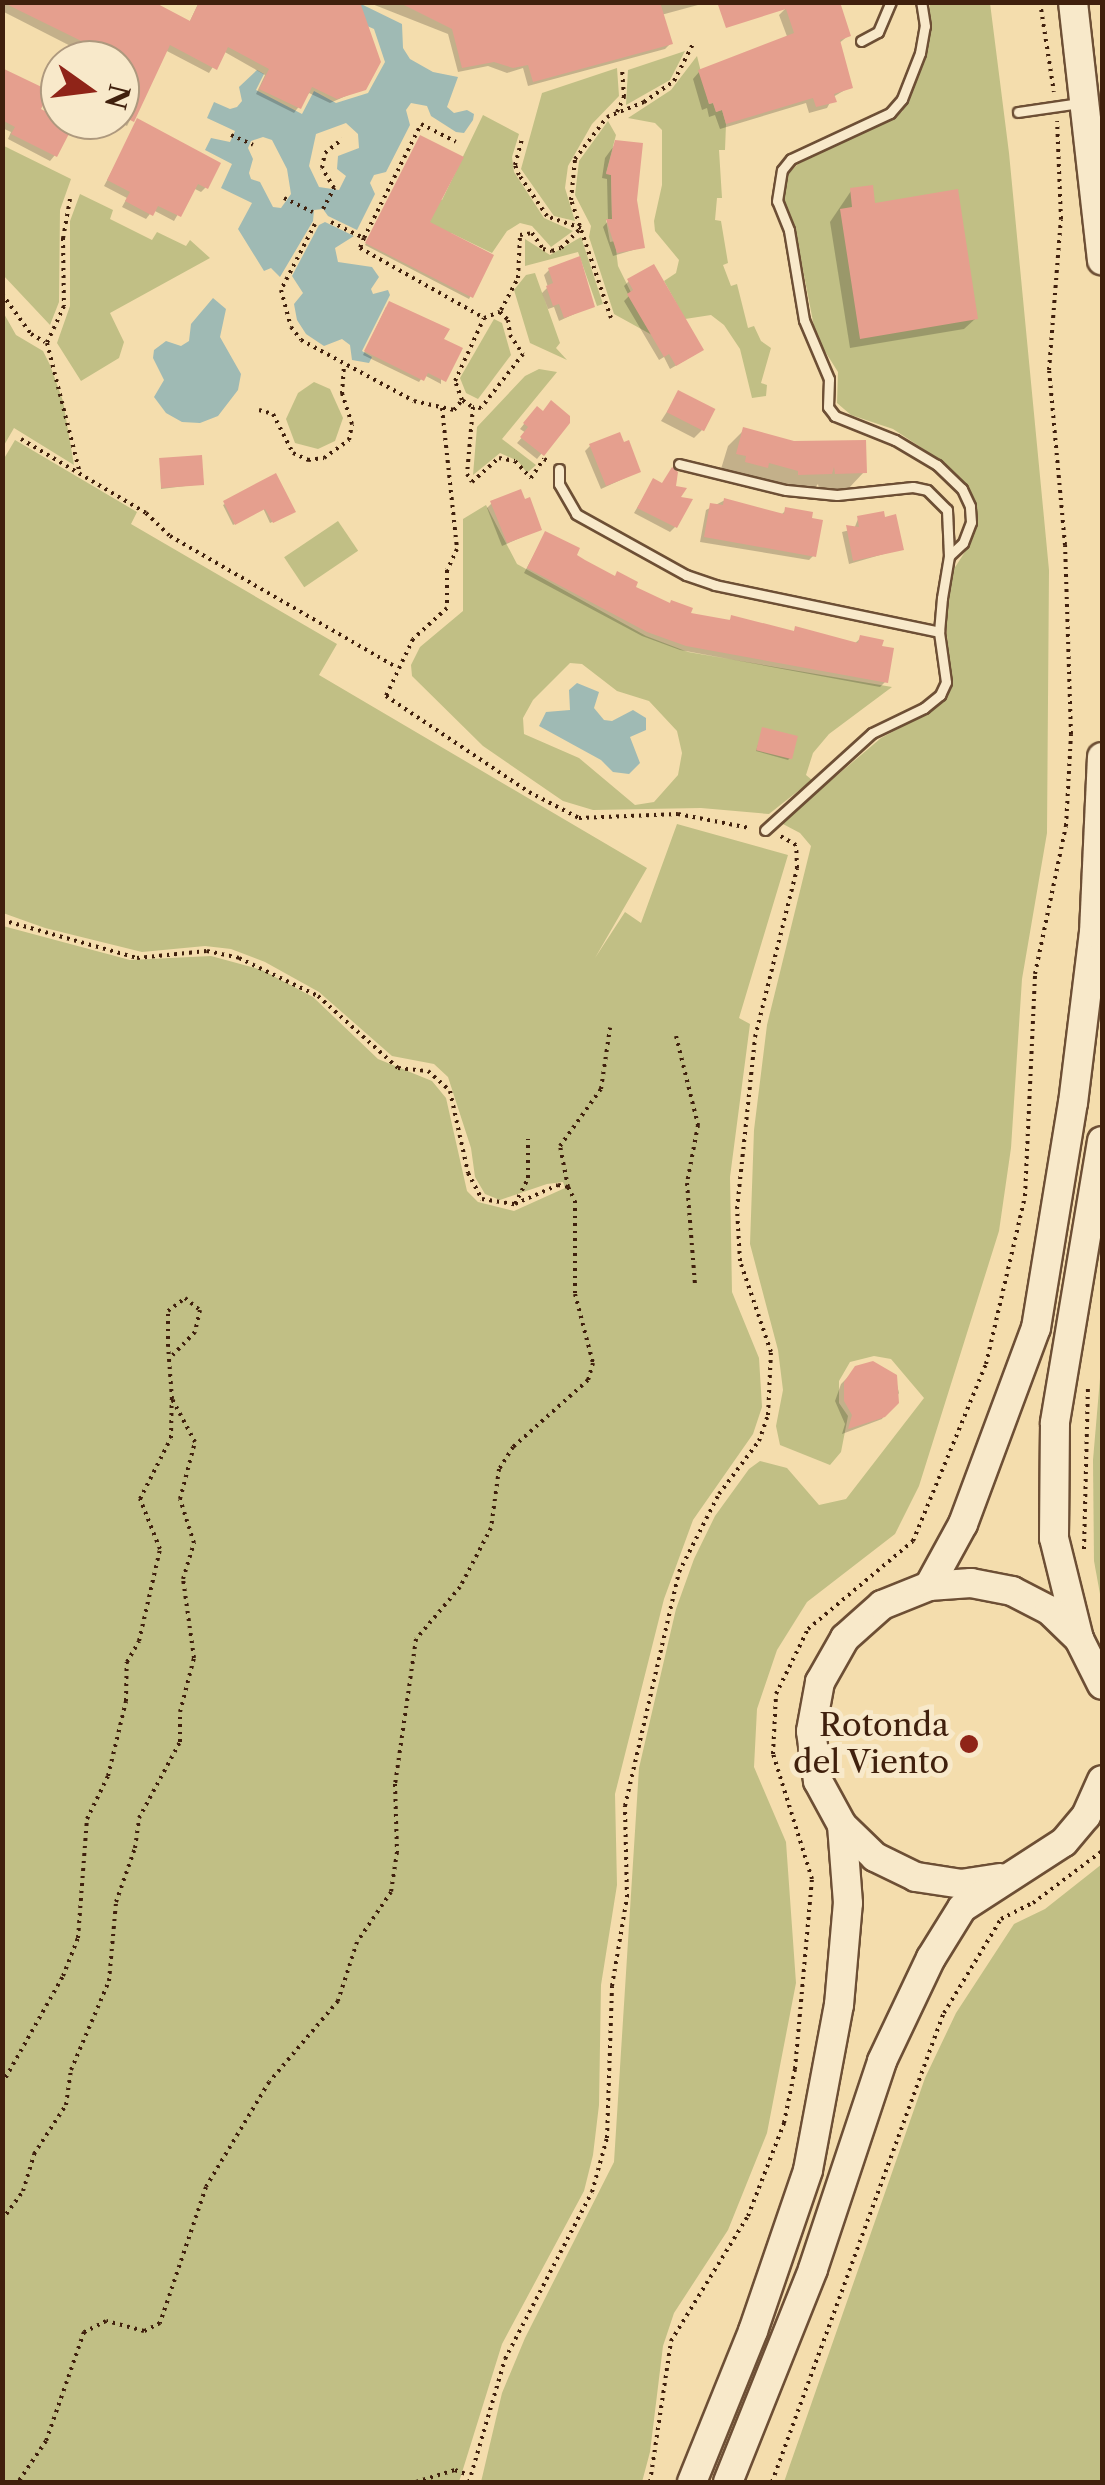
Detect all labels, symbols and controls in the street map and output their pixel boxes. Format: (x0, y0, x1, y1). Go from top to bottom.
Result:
north arrow (40, 40, 140, 140)
text: N (98, 81, 137, 113)
place label: Rotonda del Viento (792, 1707, 949, 1782)
marker: Rotonda del Viento (958, 1733, 980, 1755)

